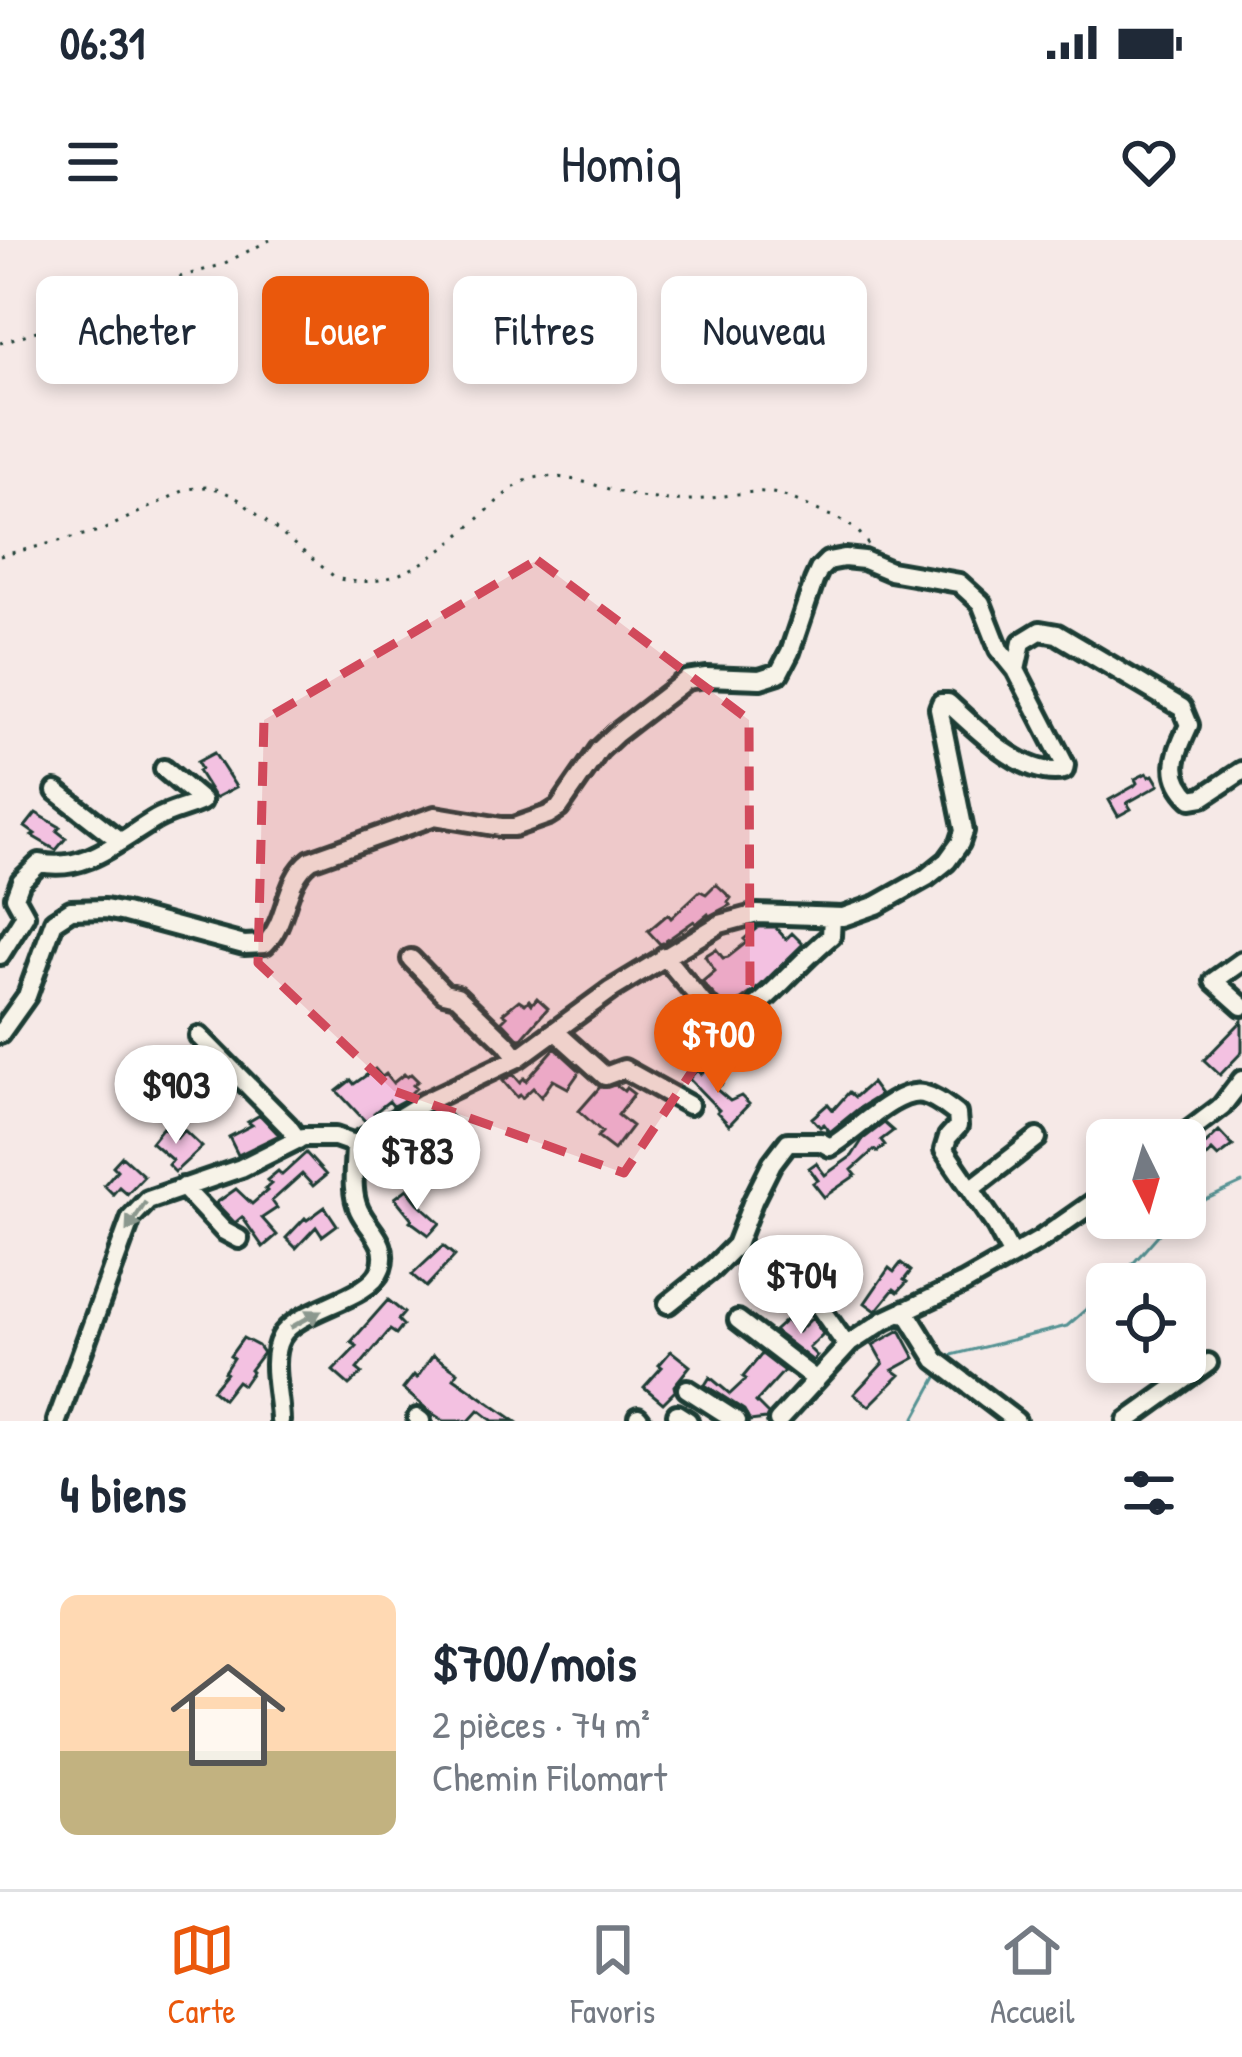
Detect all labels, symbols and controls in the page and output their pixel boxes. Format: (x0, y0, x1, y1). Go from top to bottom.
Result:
text: 06:31 (60, 12, 145, 73)
text: Homiq (561, 126, 681, 199)
icon: menu (60, 129, 126, 195)
icon: heart (1116, 129, 1182, 195)
chip: Acheter (36, 276, 238, 384)
chip: Louer (262, 276, 429, 384)
chip: Filtres (453, 276, 637, 384)
chip: Nouveau (661, 276, 867, 384)
pin: $700 (647, 994, 789, 1096)
text: $700 (681, 1006, 755, 1059)
pin: $903 (105, 1045, 247, 1147)
text: $903 (141, 1057, 211, 1110)
pin: $783 (346, 1111, 488, 1213)
north arrow (1086, 1119, 1206, 1239)
map controls (1086, 1119, 1206, 1383)
text: $783 (380, 1123, 454, 1176)
one-way arrow (126, 1201, 148, 1234)
pin: $704 (730, 1235, 872, 1337)
text: $704 (765, 1247, 837, 1300)
button: locate (1086, 1263, 1206, 1383)
one-way arrow (289, 1309, 323, 1330)
text: 4 biens (60, 1459, 186, 1528)
icon: filters (1116, 1460, 1182, 1526)
text: $700/mois (432, 1628, 637, 1697)
icon: home (156, 1643, 300, 1787)
text: 2 pièces · 74 m² (432, 1697, 650, 1750)
text: Chemin Filomart (432, 1750, 667, 1803)
tab: Carte (167, 1917, 236, 2033)
tab: Favoris (571, 1917, 655, 2033)
tab: Accueil (990, 1917, 1074, 2033)

